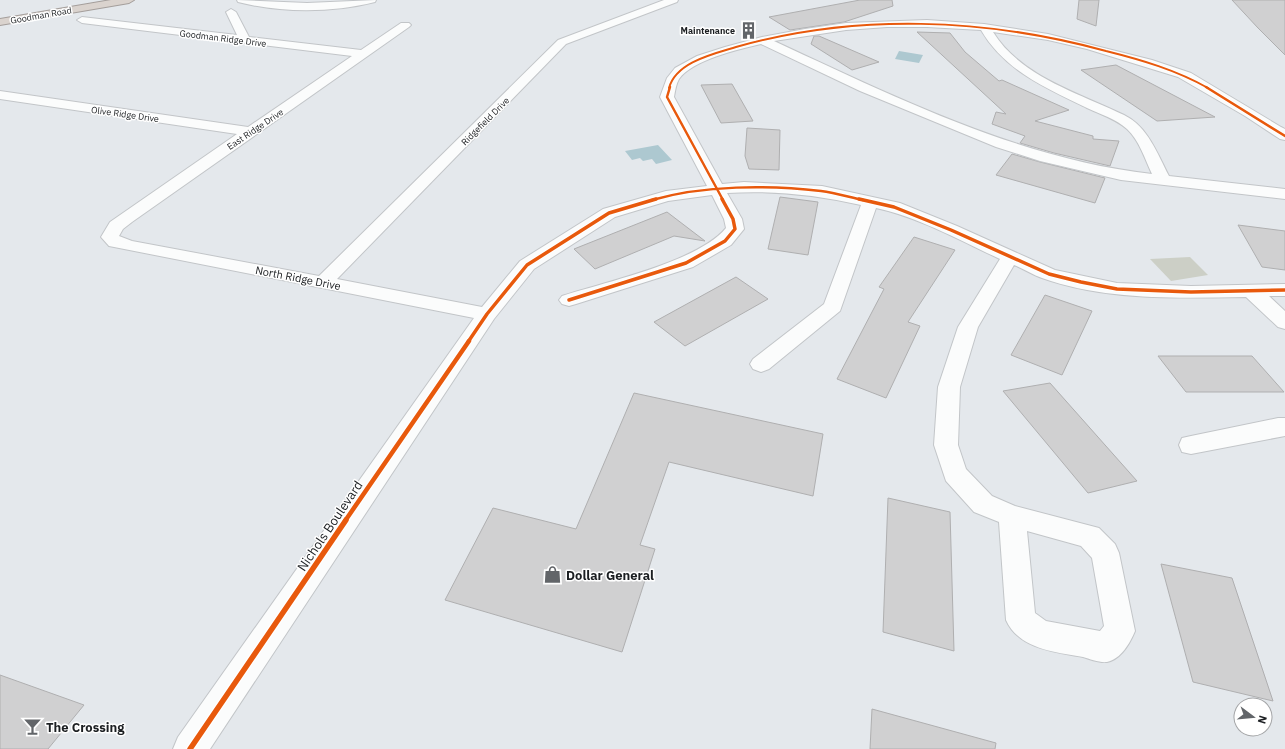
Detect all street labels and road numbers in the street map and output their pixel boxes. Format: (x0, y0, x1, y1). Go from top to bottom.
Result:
street label: Goodman Road (9, 4, 73, 26)
street label: Goodman Ridge Drive (179, 27, 267, 49)
street label: Ridgefield Drive (459, 95, 511, 147)
street label: Olive Ridge Drive (90, 104, 160, 124)
street label: East Ridge Drive (225, 106, 285, 152)
street label: North Ridge Drive (254, 263, 342, 293)
street label: Nichols Boulevard (293, 477, 367, 575)

